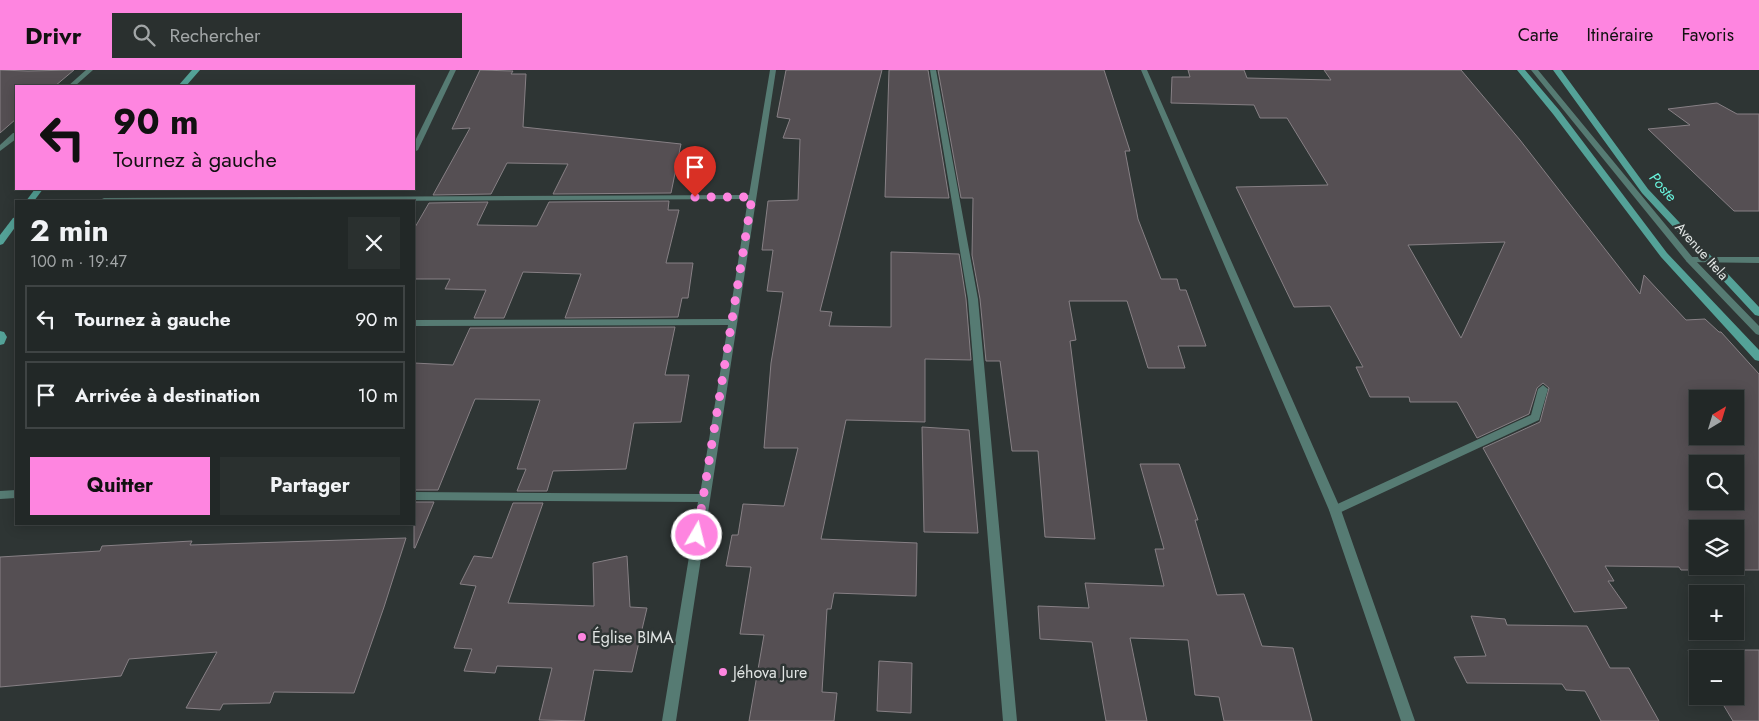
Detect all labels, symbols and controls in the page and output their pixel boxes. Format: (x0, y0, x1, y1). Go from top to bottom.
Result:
search box (112, 13, 462, 58)
text: Drivr (25, 18, 82, 53)
icon: search (130, 21, 158, 49)
text: Rechercher (170, 22, 260, 49)
text: Carte (1518, 22, 1559, 48)
text: Itinéraire (1587, 22, 1653, 48)
text: Favoris (1681, 22, 1734, 48)
text: 90 m (113, 97, 199, 147)
icon: left (30, 105, 95, 170)
text: Tournez à gauche (113, 143, 277, 175)
pin (674, 146, 716, 197)
icon: arrive (681, 153, 709, 181)
water label: Poste (1644, 168, 1682, 207)
text: 2 min (30, 209, 109, 252)
button: close (348, 217, 400, 269)
street label: Avenue Itela (1671, 218, 1733, 284)
text: 100 m · 19:47 (30, 250, 127, 273)
icon: left (32, 305, 60, 333)
text: Tournez à gauche (75, 306, 231, 333)
text: 90 m (355, 306, 398, 333)
icon: arrive (32, 381, 60, 409)
text: Arrivée à destination (75, 382, 260, 409)
text: 10 m (358, 382, 398, 409)
north arrow (1689, 390, 1744, 445)
map controls (1689, 390, 1744, 705)
button: search (1689, 455, 1744, 510)
button: Quitter (30, 457, 210, 515)
button: Partager (220, 457, 400, 515)
position arrow (670, 508, 722, 560)
button: layers (1689, 520, 1744, 575)
button: + (1689, 585, 1744, 640)
place label: Église BIMA (592, 626, 674, 649)
marker: Église BIMA (576, 631, 588, 643)
button: − (1689, 650, 1744, 705)
place label: Jéhova Jure (731, 661, 807, 684)
marker: Jéhova Jure (717, 666, 729, 678)

